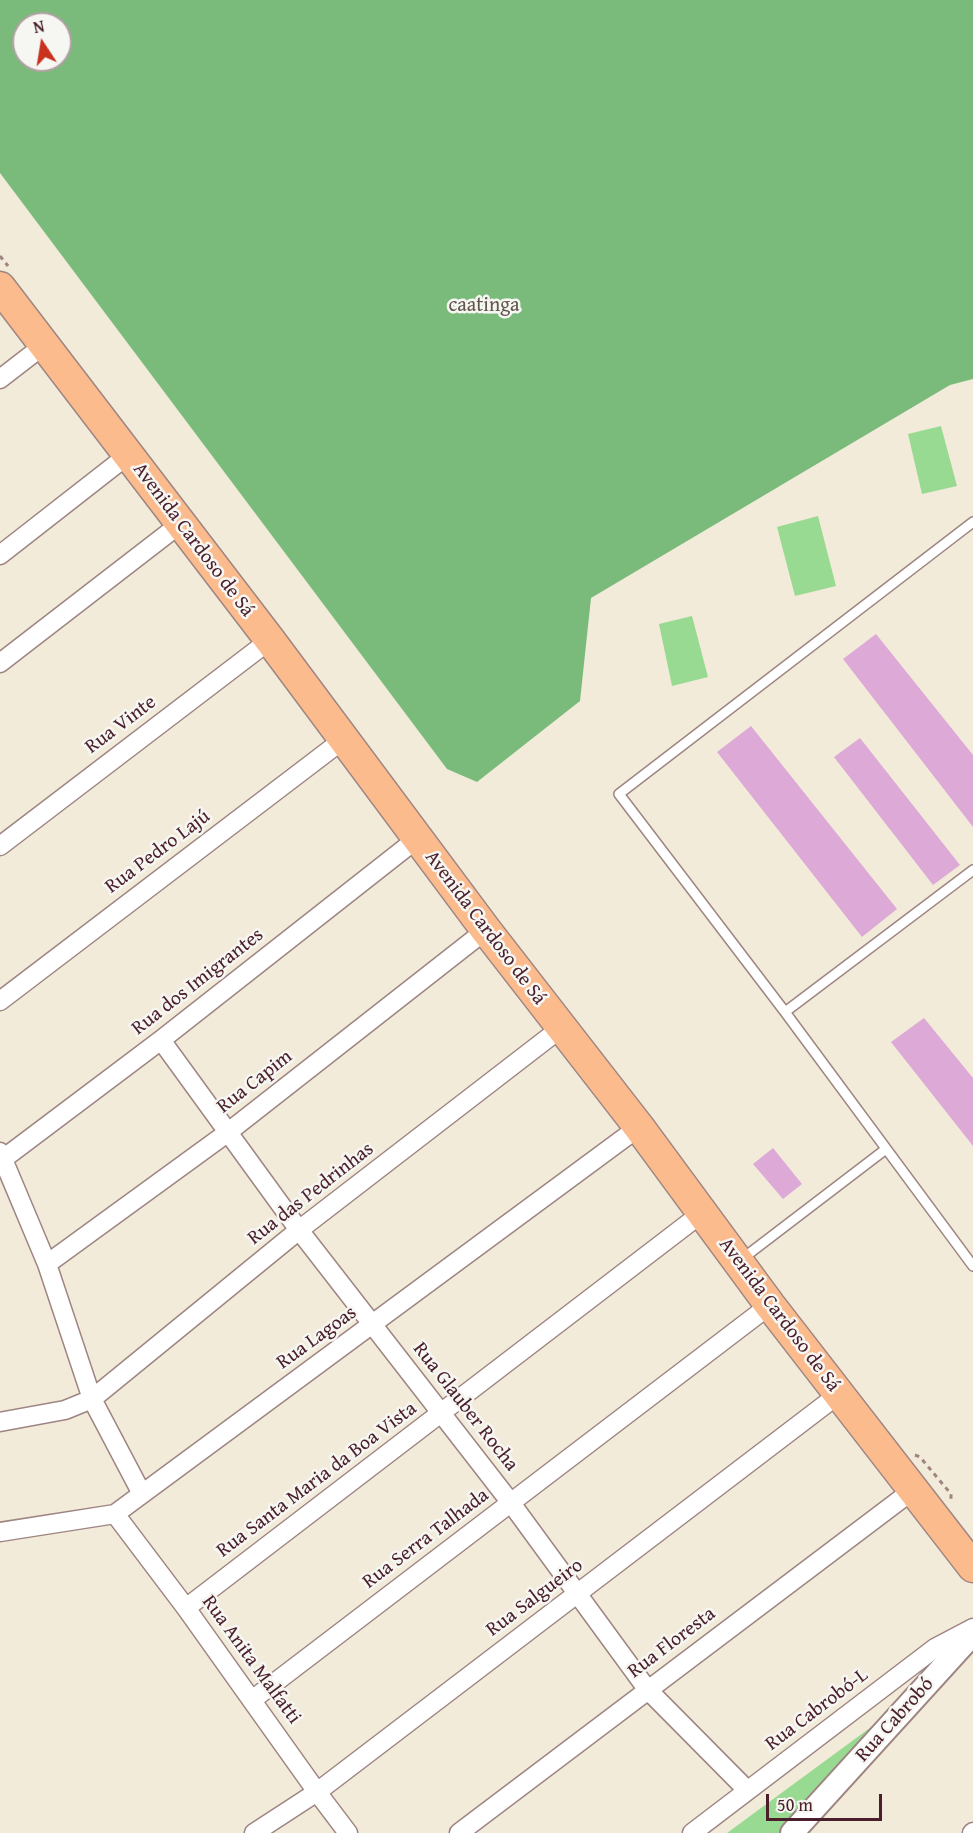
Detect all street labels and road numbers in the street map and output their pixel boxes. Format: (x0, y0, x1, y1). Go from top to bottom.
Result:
street label: Avenida Cardoso de Sá (127, 458, 259, 622)
street label: Rua Vinte (81, 691, 161, 759)
street label: Rua Pedro Lajú (101, 805, 215, 899)
street label: Avenida Cardoso de Sá (419, 846, 551, 1010)
street label: Rua dos Imigrantes (127, 923, 269, 1041)
street label: Rua Capim (212, 1045, 298, 1119)
street label: Rua das Pedrinhas (243, 1137, 379, 1251)
street label: Avenida Cardoso de Sá (713, 1233, 845, 1397)
street label: Rua Lagoas (272, 1301, 362, 1375)
street label: Rua Glauber Rocha (407, 1338, 523, 1476)
street label: Rua Santa Maria da Boa Vista (212, 1397, 422, 1563)
street label: Rua Serra Talhada (358, 1484, 494, 1594)
street label: Rua Salgueiro (482, 1554, 588, 1642)
street label: Rua Anita Malfatti (196, 1591, 306, 1729)
street label: Rua Floresta (623, 1602, 721, 1684)
street label: Rua Cabrobó-L (761, 1664, 873, 1756)
street label: Rua Cabrobó (851, 1673, 939, 1767)

